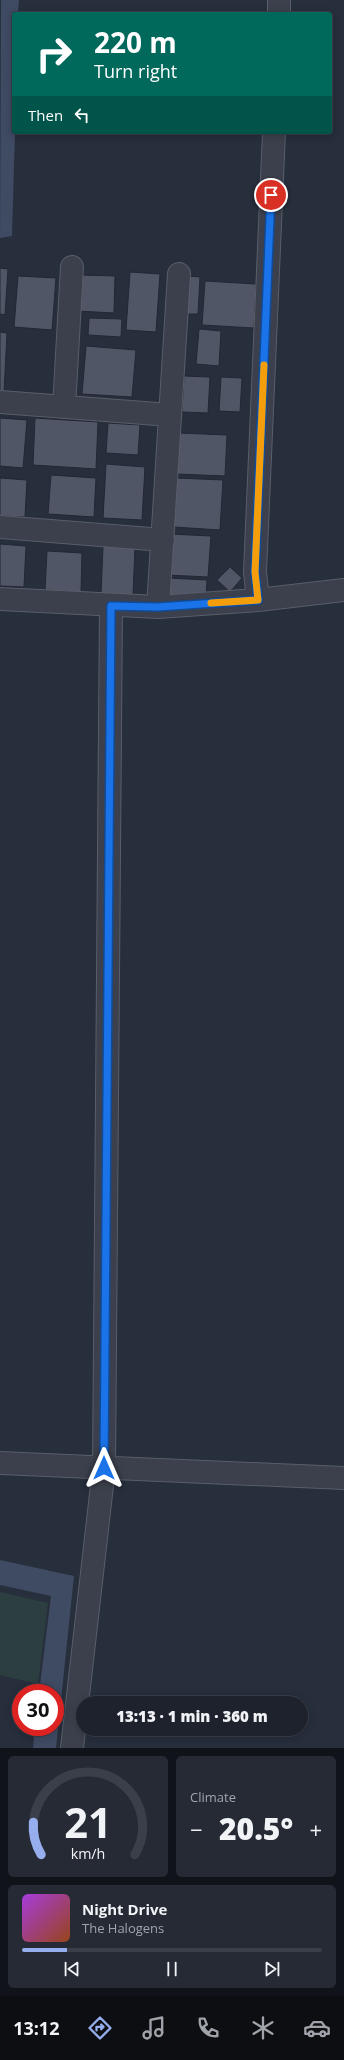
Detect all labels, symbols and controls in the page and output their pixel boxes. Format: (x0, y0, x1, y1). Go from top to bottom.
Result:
text: 220 m (94, 23, 177, 61)
icon: right (28, 28, 80, 80)
text: Turn right (94, 59, 177, 83)
icon: left (71, 104, 93, 126)
text: Then (28, 105, 63, 125)
pin (254, 178, 288, 212)
icon: arrive (260, 184, 282, 206)
position arrow (83, 1447, 125, 1489)
speed limit sign: 30 (12, 1684, 64, 1736)
text: 13:13 · 1 min · 360 m (116, 1706, 268, 1726)
text: Climate (190, 1788, 236, 1806)
text: 21 (64, 1793, 112, 1849)
text: 20.5° (219, 1808, 293, 1849)
text: − (190, 1814, 203, 1844)
text: + (309, 1814, 322, 1844)
text: km/h (71, 1843, 105, 1862)
text: Night Drive (82, 1899, 167, 1919)
text: The Halogens (82, 1919, 164, 1937)
icon: previous (61, 1958, 83, 1980)
icon: pause (161, 1958, 183, 1980)
icon: next (261, 1958, 283, 1980)
icon: directions (86, 2014, 114, 2042)
icon: music (140, 2014, 168, 2042)
icon: phone (194, 2014, 222, 2042)
icon: climate (249, 2014, 277, 2042)
icon: car (303, 2014, 331, 2042)
text: 13:12 (13, 2016, 59, 2040)

